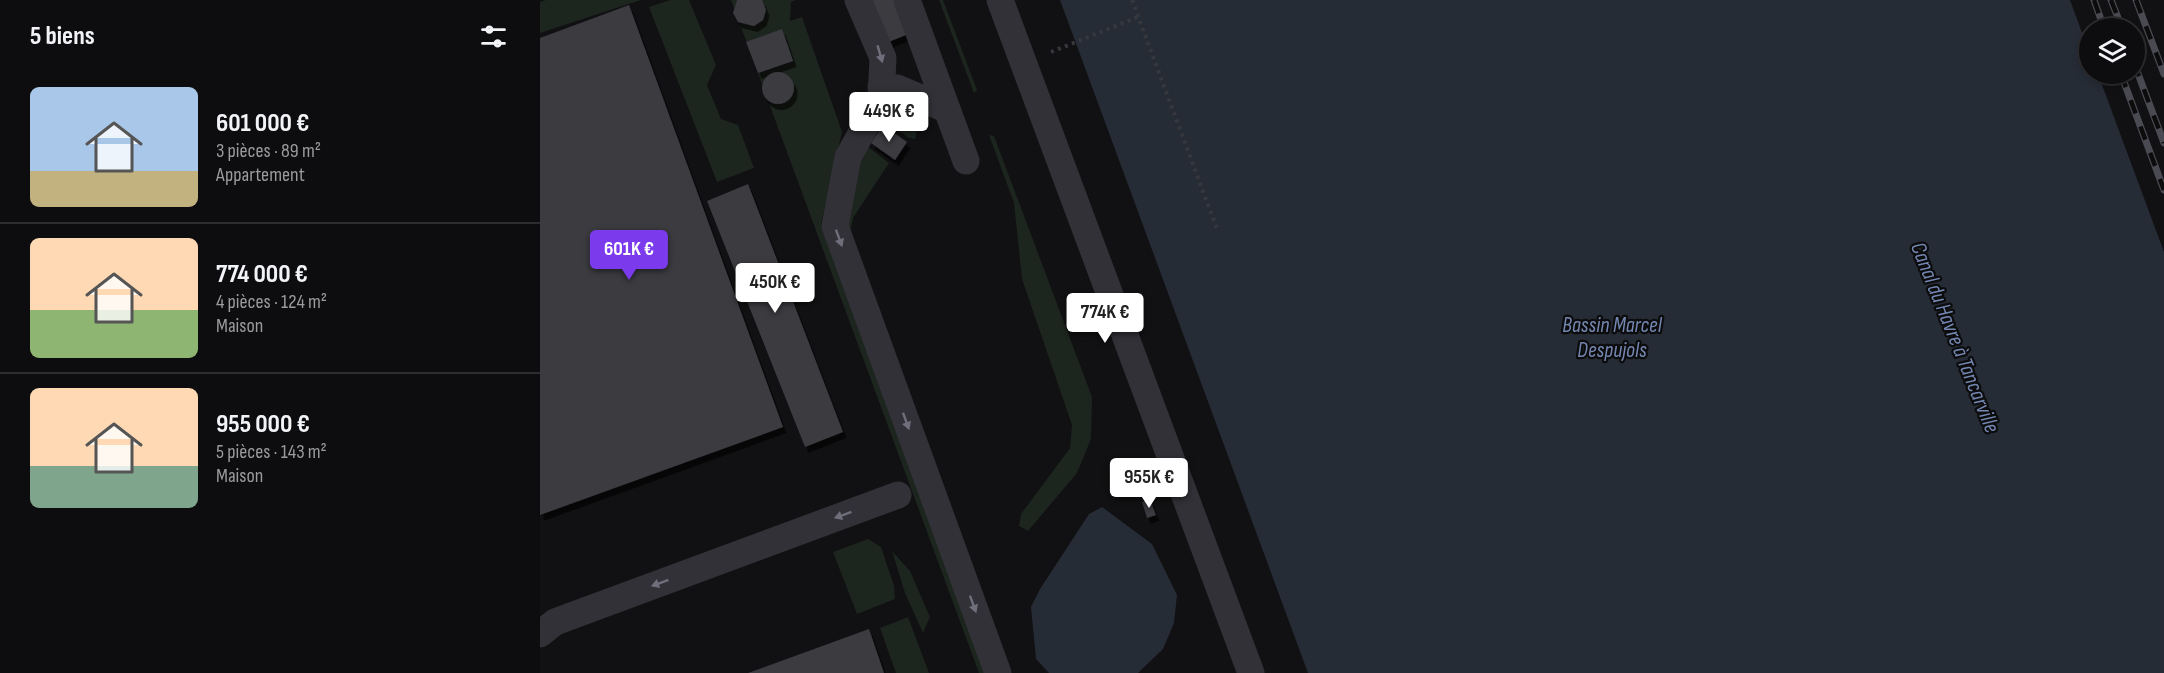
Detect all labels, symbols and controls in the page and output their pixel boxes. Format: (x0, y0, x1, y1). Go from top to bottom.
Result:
map controls (2079, 18, 2145, 84)
button: layers (2079, 18, 2145, 84)
icon: filters (477, 20, 510, 53)
text: 5 biens (30, 21, 95, 52)
one-way arrow (876, 45, 885, 63)
pin: 449K € (840, 92, 938, 143)
text: 449K € (863, 99, 915, 123)
text: 601 000 € (216, 108, 309, 139)
icon: home (78, 111, 150, 183)
text: 3 pièces · 89 m² (216, 139, 321, 163)
text: Appartement (216, 163, 305, 187)
one-way arrow (835, 229, 844, 247)
pin: 601K € (580, 230, 678, 281)
text: 601K € (604, 237, 654, 261)
water label: Canal du Havre à Tancarville (1904, 238, 2005, 437)
text: 774 000 € (216, 259, 308, 290)
icon: home (78, 262, 150, 334)
pin: 450K € (726, 263, 824, 314)
text: 450K € (750, 270, 800, 294)
text: 4 pièces · 124 m² (216, 290, 327, 314)
pin: 774K € (1056, 293, 1154, 344)
text: 774K € (1081, 300, 1129, 324)
water label: Bassin Marcel Despujols (1562, 312, 1663, 364)
text: Maison (216, 314, 263, 338)
text: 955 000 € (216, 409, 310, 440)
icon: home (78, 412, 150, 484)
one-way arrow (902, 412, 911, 430)
text: 5 pièces · 143 m² (216, 440, 327, 464)
pin: 955K € (1100, 458, 1198, 509)
text: Maison (216, 464, 263, 488)
text: 955K € (1124, 465, 1174, 489)
one-way arrow (834, 511, 852, 520)
one-way arrow (651, 579, 669, 588)
one-way arrow (969, 595, 979, 613)

